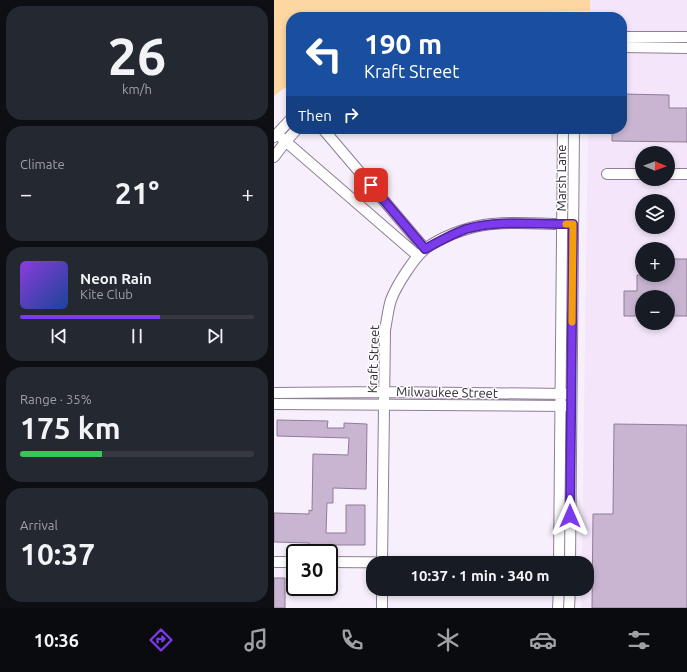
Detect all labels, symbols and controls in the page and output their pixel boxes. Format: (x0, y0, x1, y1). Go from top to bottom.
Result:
text: 26 (108, 27, 166, 85)
icon: left (298, 28, 350, 80)
text: 190 m (364, 28, 442, 59)
text: Kraft Street (364, 61, 459, 81)
text: km/h (122, 82, 152, 96)
icon: right (340, 104, 362, 126)
text: Then (298, 107, 332, 124)
street label: Marsh Lane (554, 145, 568, 211)
north arrow (635, 146, 675, 186)
map controls (635, 146, 675, 330)
text: Climate (20, 157, 65, 171)
pin (354, 168, 388, 202)
icon: arrive (360, 174, 382, 196)
text: 21° (115, 176, 159, 210)
text: − (20, 181, 32, 206)
text: + (242, 181, 254, 206)
button: layers (635, 194, 675, 234)
button: + (635, 242, 675, 282)
text: Neon Rain (80, 270, 152, 287)
text: Kite Club (80, 287, 133, 301)
button: − (635, 290, 675, 330)
street label: Kraft Street (365, 324, 381, 394)
icon: previous (48, 325, 70, 347)
icon: pause (126, 325, 148, 347)
icon: next (204, 325, 226, 347)
street label: Milwaukee Street (396, 384, 498, 400)
text: Range · 35% (20, 392, 92, 406)
text: 175 km (20, 411, 121, 445)
position arrow (549, 495, 591, 537)
text: Arrival (20, 518, 58, 532)
text: 10:37 (20, 537, 95, 571)
speed limit sign: 30 (286, 544, 338, 596)
text: 10:37 · 1 min · 340 m (411, 567, 549, 584)
icon: directions (147, 626, 175, 654)
icon: music (242, 626, 270, 654)
icon: phone (338, 626, 366, 654)
icon: climate (434, 626, 462, 654)
icon: car (529, 626, 557, 654)
icon: filters (625, 626, 653, 654)
text: 10:36 (34, 630, 79, 650)

